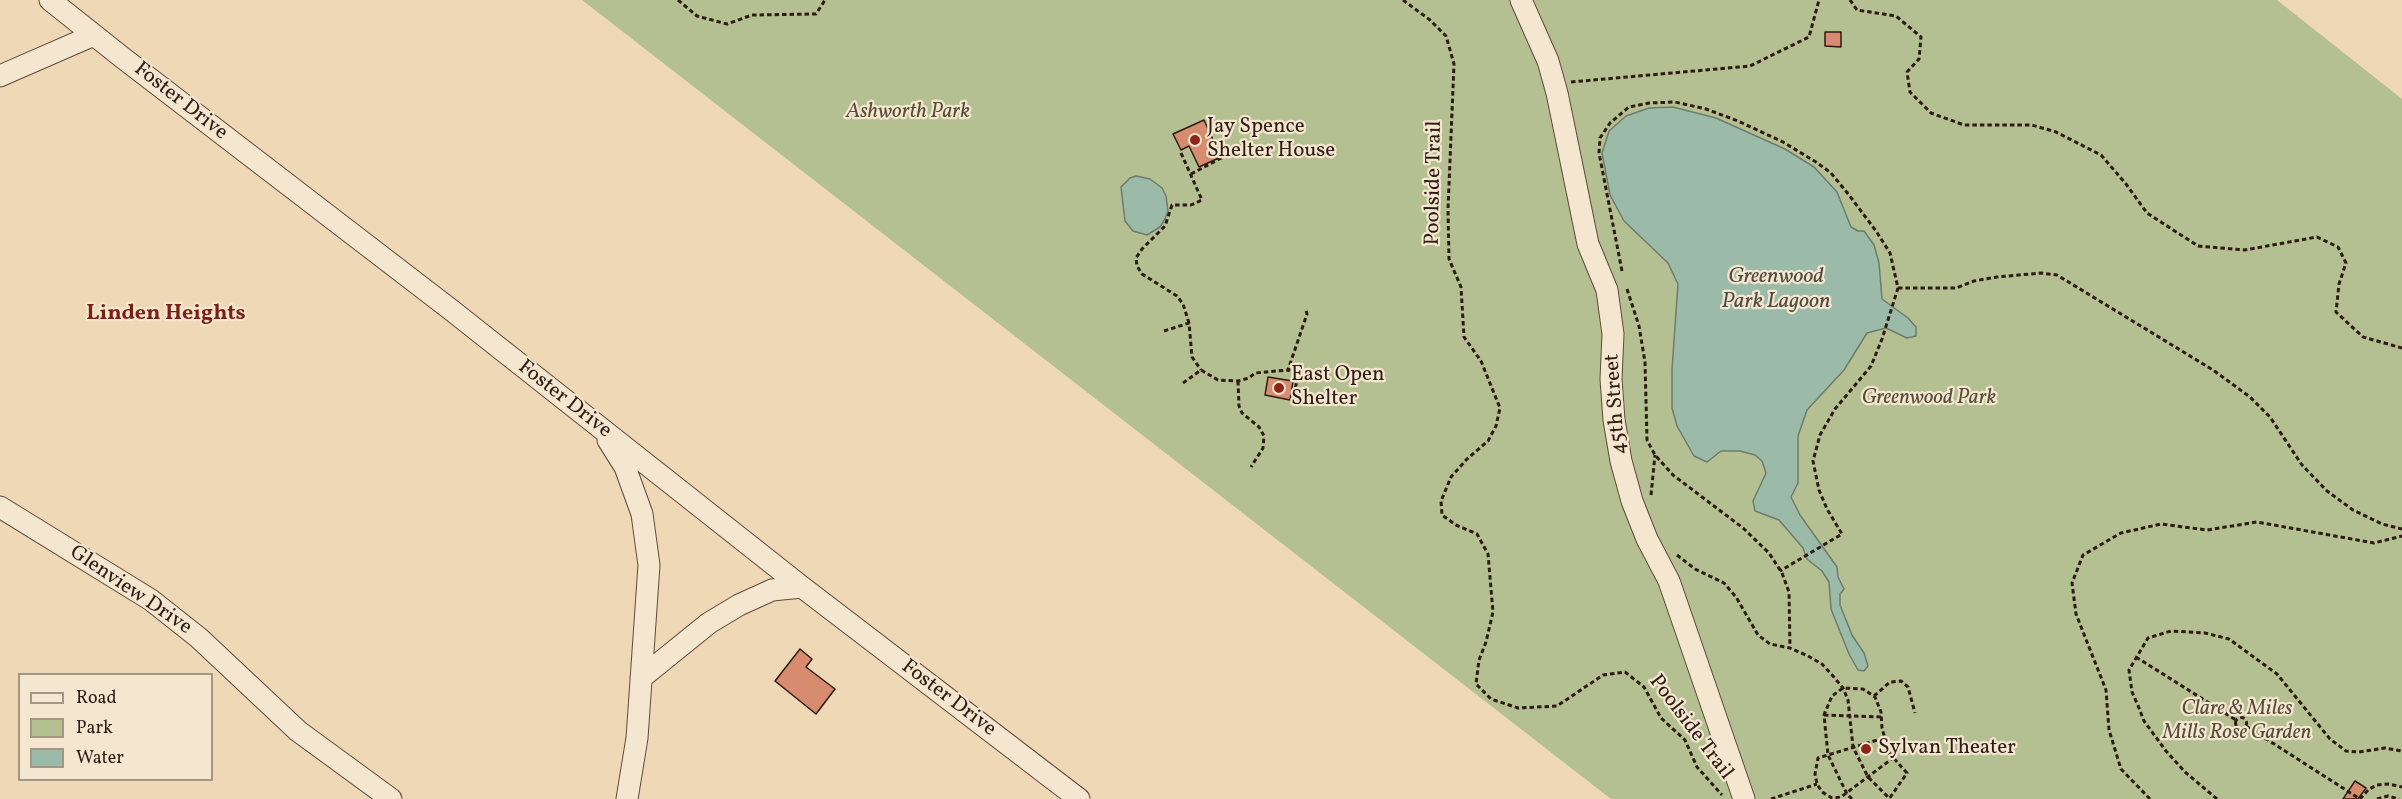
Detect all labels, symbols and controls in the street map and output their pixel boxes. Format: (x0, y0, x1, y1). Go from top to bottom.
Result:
street label: Foster Drive (128, 58, 232, 146)
park label: Ashworth Park (846, 100, 970, 126)
place label: Jay Spence Shelter House (1207, 115, 1335, 165)
street label: Poolside Trail (1421, 120, 1449, 246)
marker: Jay Spence Shelter House (1188, 133, 1202, 147)
water label: Greenwood Park Lagoon (1722, 265, 1830, 316)
district label: Linden Heights (86, 302, 246, 328)
street label: 45th Street (1601, 353, 1633, 455)
street label: Foster Drive (512, 356, 616, 444)
place label: East Open Shelter (1291, 363, 1385, 413)
marker: East Open Shelter (1272, 381, 1286, 395)
park label: Greenwood Park (1862, 386, 1996, 412)
street label: Glenview Drive (64, 541, 196, 641)
street label: Foster Drive (896, 655, 1000, 743)
street label: Poolside Trail (1642, 671, 1738, 785)
legend (18, 673, 213, 781)
text: Road (76, 686, 117, 711)
park label: Clare & Miles Mills Rose Garden (2163, 697, 2311, 747)
text: Park (76, 716, 113, 741)
place label: Sylvan Theater (1878, 736, 2016, 762)
marker: Sylvan Theater (1859, 742, 1873, 756)
text: Water (76, 746, 124, 771)

